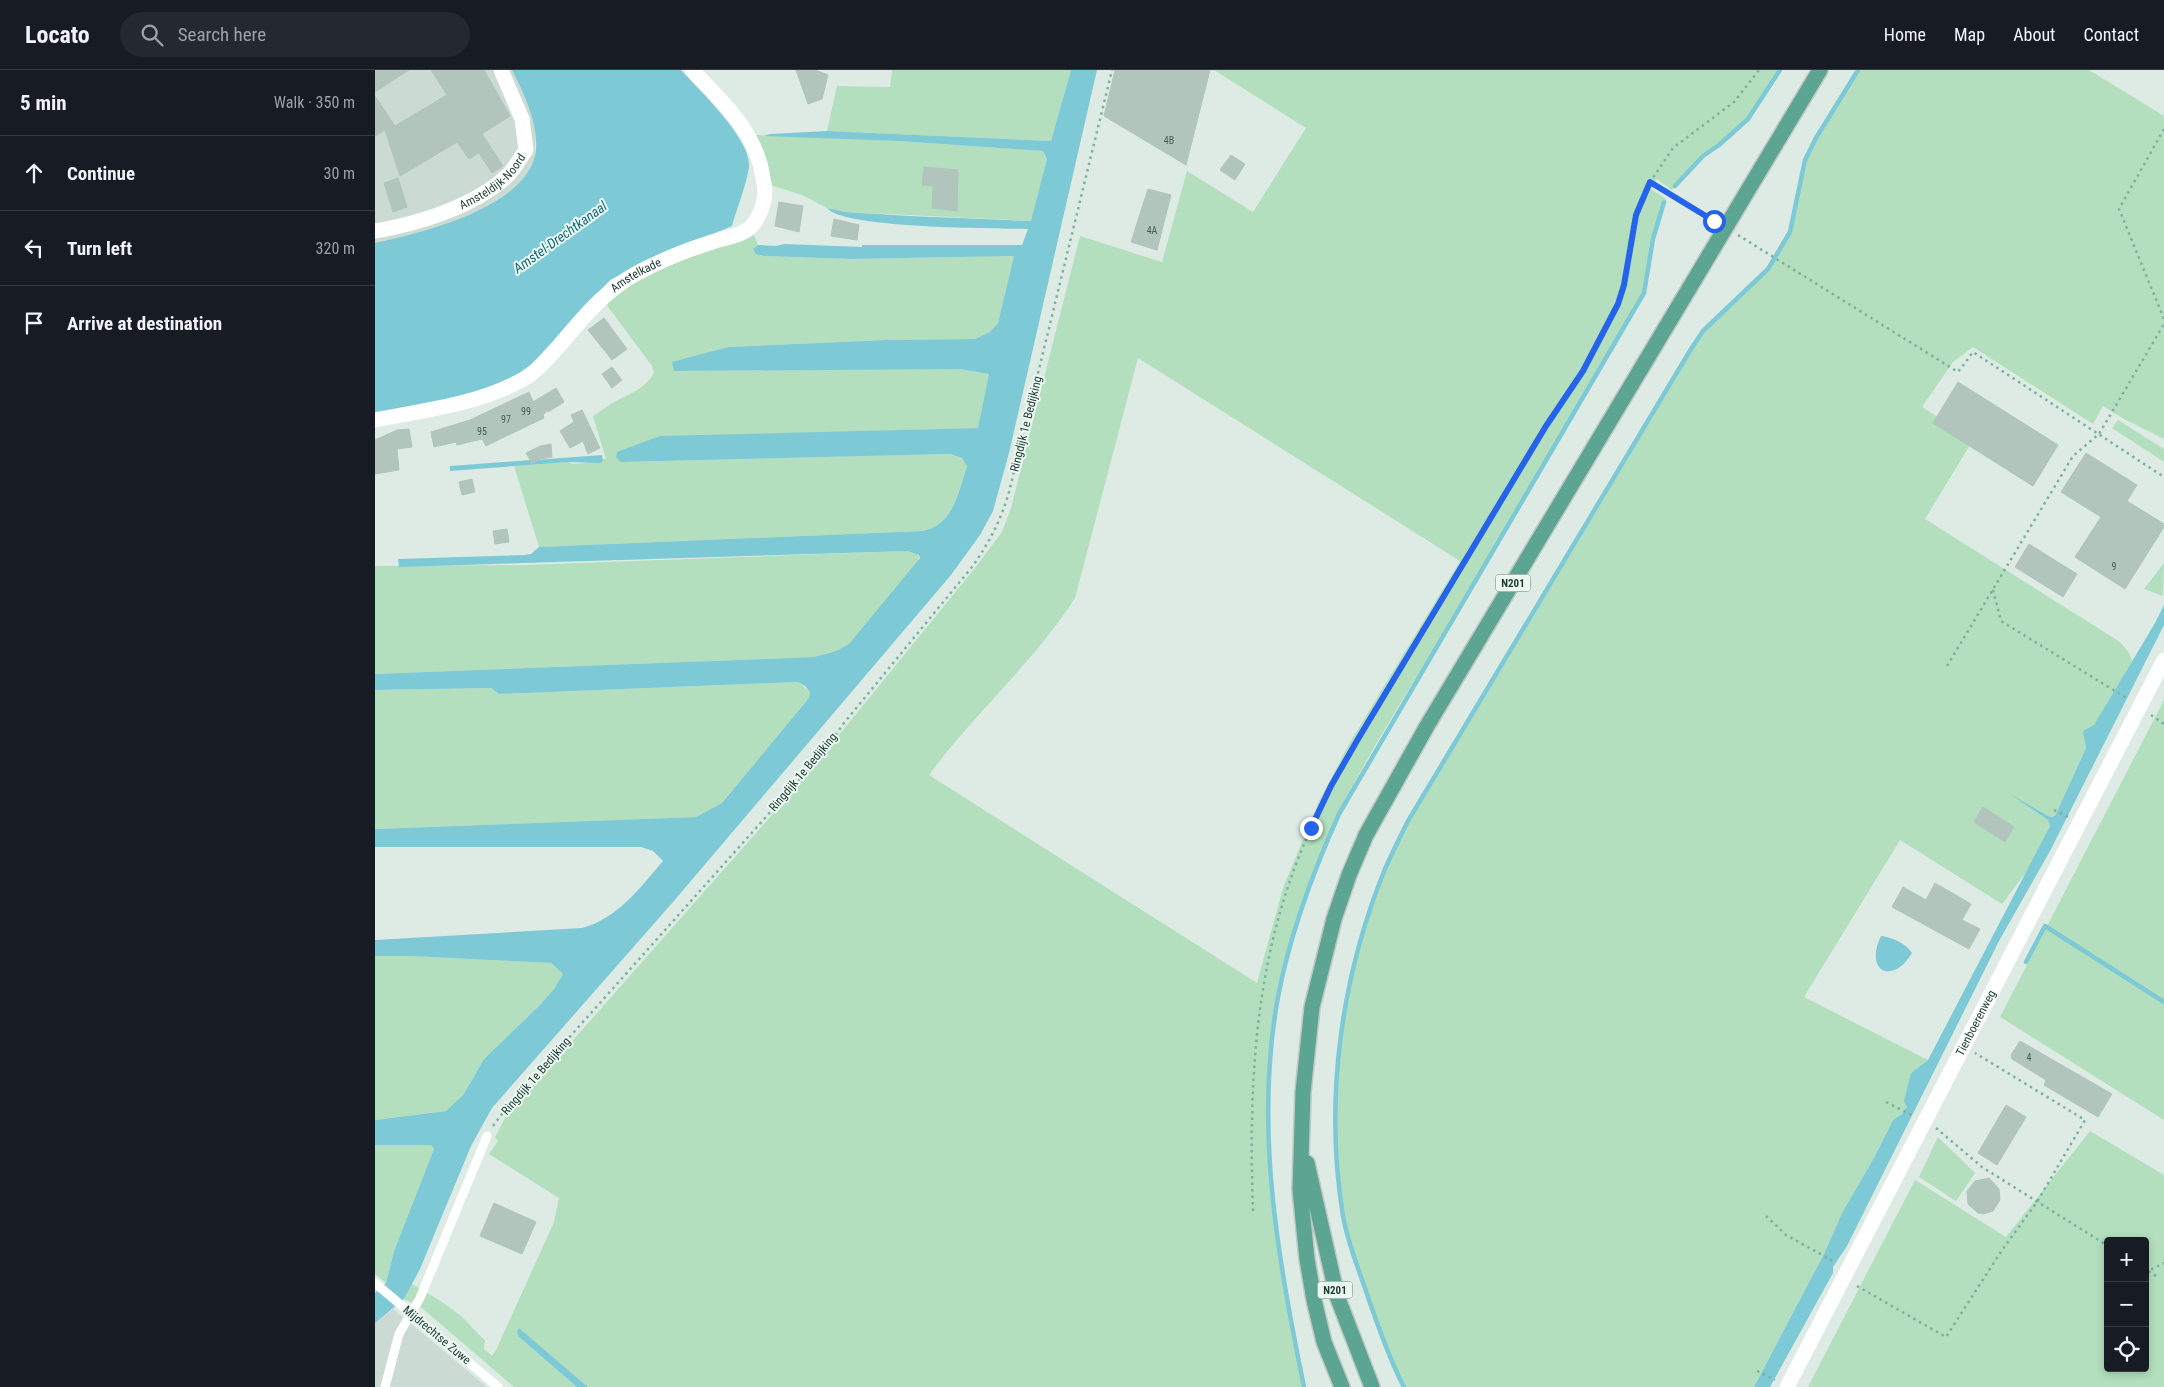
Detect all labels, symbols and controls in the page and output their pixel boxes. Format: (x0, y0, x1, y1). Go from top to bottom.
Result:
search box (120, 12, 470, 57)
text: Locato (25, 21, 90, 49)
icon: search (138, 21, 166, 49)
text: Search here (178, 23, 266, 46)
text: Home (1884, 24, 1926, 45)
text: Map (1954, 24, 1985, 45)
text: About (2013, 24, 2055, 45)
text: Contact (2083, 24, 2139, 45)
text: 5 min (20, 91, 67, 115)
text: Walk · 350 m (274, 93, 355, 112)
house number: 4B (1164, 135, 1174, 146)
street label: Amsteldijk-Noord (457, 151, 529, 212)
icon: ahead (20, 159, 48, 187)
text: Continue (67, 162, 135, 185)
text: 30 m (323, 164, 355, 183)
water label: Amstel-Drechtkanaal (509, 197, 610, 277)
route start (1703, 210, 1726, 233)
house number: 4A (1147, 225, 1158, 236)
icon: left (20, 234, 48, 262)
text: Turn left (67, 237, 132, 260)
text: 320 m (316, 239, 355, 258)
street label: Amstelkade (608, 255, 664, 295)
icon: arrive (20, 309, 48, 337)
text: Arrive at destination (67, 312, 222, 335)
street label: Ringdijk 1e Bedijking (1007, 375, 1045, 473)
house number: 99 (521, 406, 531, 417)
house number: 97 (501, 414, 511, 425)
house number: 95 (477, 426, 487, 437)
house number: 9 (2112, 561, 2117, 572)
road number: N201 (1495, 574, 1531, 592)
street label: Ringdijk 1e Bedijking (766, 730, 840, 814)
route end (1300, 817, 1323, 840)
street label: Tienboerenweg (1953, 988, 1999, 1058)
street label: Ringdijk 1e Bedijking (499, 1034, 574, 1118)
house number: 4 (2027, 1052, 2032, 1063)
map controls (2104, 1237, 2149, 1372)
button: + (2104, 1237, 2149, 1282)
road number: N201 (1317, 1282, 1353, 1298)
button: − (2104, 1282, 2149, 1327)
street label: Mijdrechtse Zuwe (400, 1303, 474, 1368)
button: locate (2104, 1327, 2149, 1372)

